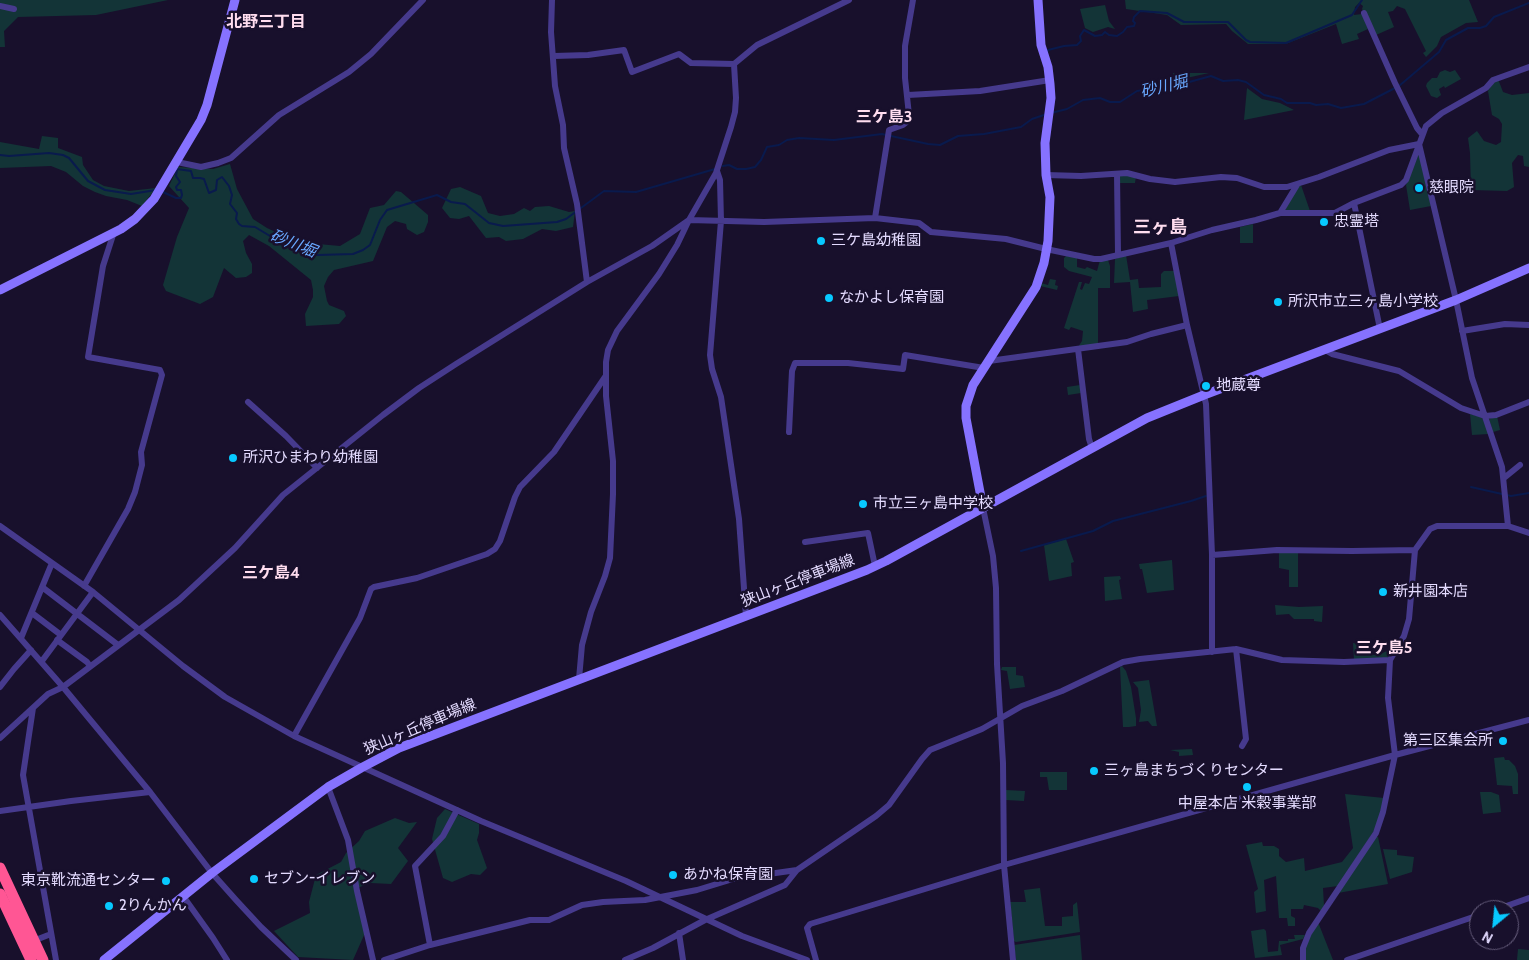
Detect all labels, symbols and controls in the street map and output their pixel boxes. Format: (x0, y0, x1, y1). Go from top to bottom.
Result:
district label: 北野三丁目 (226, 12, 306, 32)
water label: 砂川堀 (1138, 72, 1190, 102)
district label: 三ケ島3 (856, 107, 912, 127)
place label: 慈眼院 (1429, 179, 1474, 197)
marker: 慈眼院 (1413, 182, 1425, 194)
place label: 忠霊塔 (1334, 213, 1379, 231)
marker: 忠霊塔 (1318, 216, 1330, 228)
district label: 三ヶ島 (1133, 217, 1187, 239)
water label: 砂川堀 (267, 226, 319, 262)
place label: 三ケ島幼稚園 (831, 232, 921, 250)
marker: 三ケ島幼稚園 (815, 235, 827, 247)
place label: なかよし保育園 (839, 289, 944, 307)
marker: なかよし保育園 (823, 292, 835, 304)
place label: 所沢市立三ヶ島小学校 (1288, 293, 1438, 311)
marker: 所沢市立三ヶ島小学校 (1272, 296, 1284, 308)
place label: 地蔵尊 (1216, 377, 1261, 395)
marker: 地蔵尊 (1200, 380, 1212, 392)
place label: 所沢ひまわり幼稚園 (243, 449, 378, 467)
marker: 所沢ひまわり幼稚園 (227, 452, 239, 464)
place label: 市立三ヶ島中学校 (873, 495, 993, 513)
marker: 市立三ヶ島中学校 (857, 498, 869, 510)
street label: 狭山ヶ丘停車場線 (739, 551, 857, 611)
district label: 三ケ島4 (242, 563, 300, 583)
place label: 新井園本店 (1393, 583, 1468, 601)
marker: 新井園本店 (1377, 586, 1389, 598)
district label: 三ケ島5 (1356, 638, 1412, 658)
street label: 狭山ヶ丘停車場線 (361, 695, 479, 759)
place label: 第三区集会所 (1403, 732, 1493, 750)
marker: 第三区集会所 (1497, 735, 1509, 747)
place label: 三ヶ島まちづくりセンター (1104, 762, 1284, 780)
marker: 三ヶ島まちづくりセンター (1088, 765, 1100, 777)
marker: 中屋本店 米穀事業部 (1241, 781, 1253, 793)
place label: 中屋本店 米穀事業部 (1178, 795, 1316, 813)
place label: あかね保育園 (683, 866, 773, 884)
marker: あかね保育園 (667, 869, 679, 881)
place label: セブン-イレブン (264, 870, 375, 888)
place label: 東京靴流通センター (21, 872, 156, 890)
marker: セブン-イレブン (248, 873, 260, 885)
marker: 東京靴流通センター (160, 875, 172, 887)
place label: 2りんかん (119, 897, 187, 915)
marker: 2りんかん (103, 900, 115, 912)
north arrow (1469, 900, 1519, 950)
text: N (1479, 927, 1496, 948)

